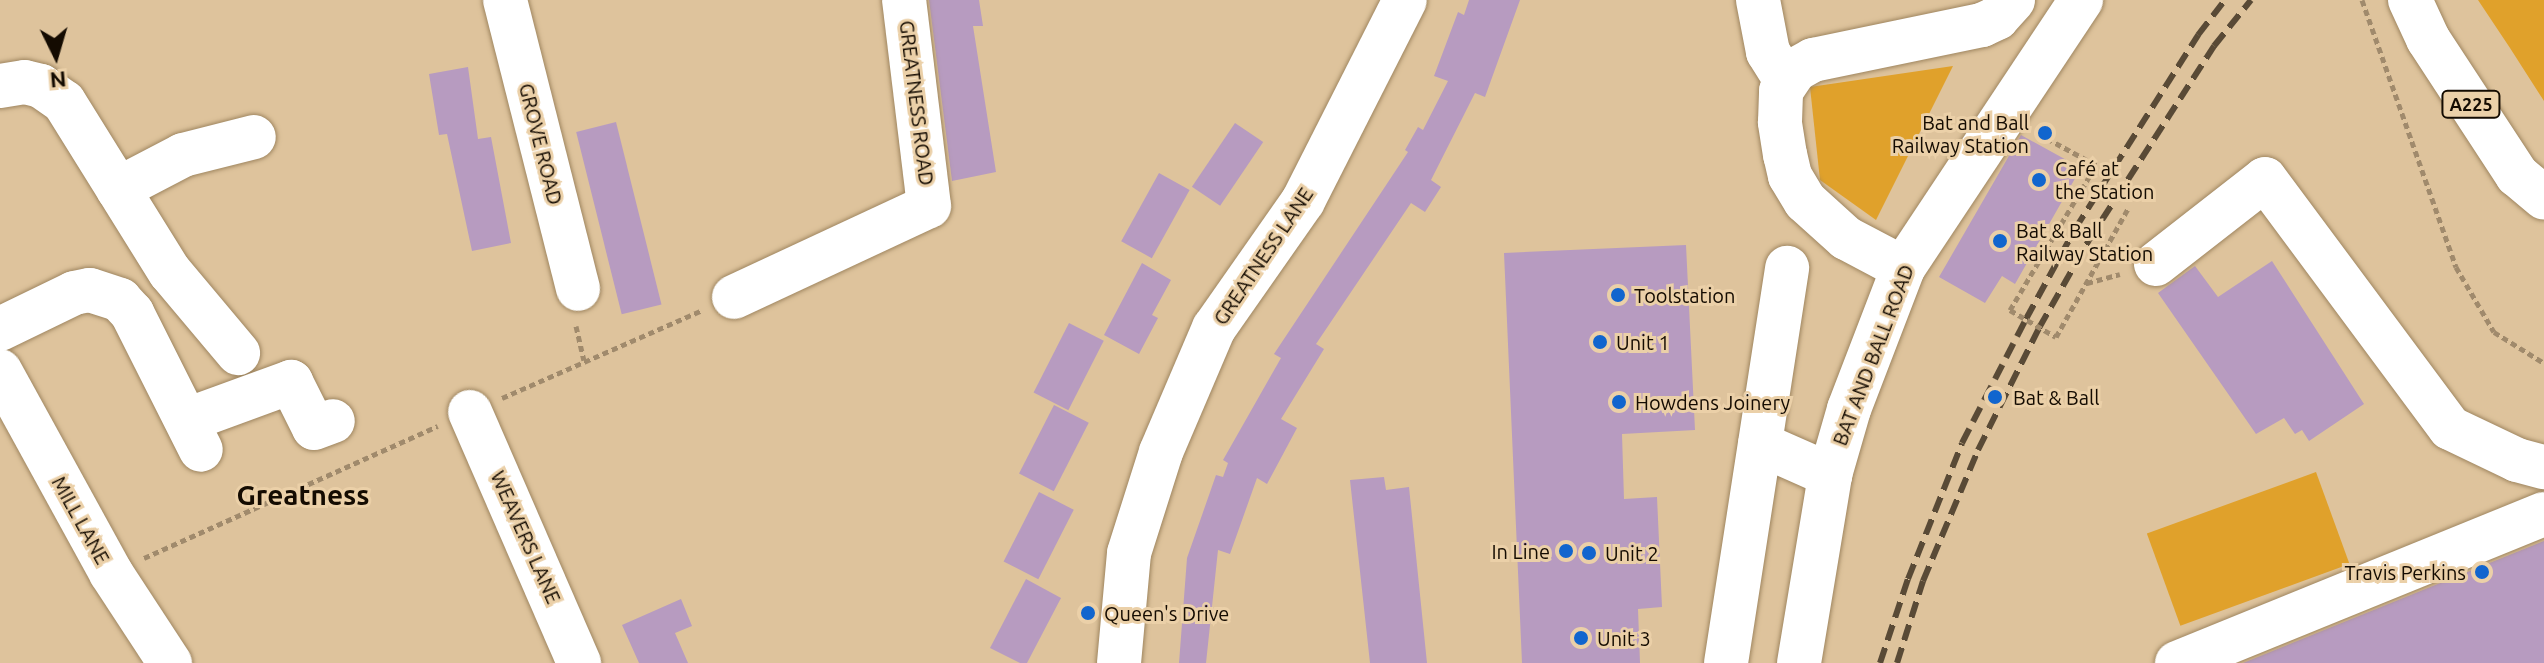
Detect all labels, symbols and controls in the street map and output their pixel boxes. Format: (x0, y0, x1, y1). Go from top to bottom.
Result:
north arrow (16, 16, 96, 96)
street label: GREATNESS ROAD (895, 19, 939, 187)
text: N (49, 67, 67, 94)
street label: GROVE ROAD (514, 81, 568, 207)
road number: A225 (2441, 90, 2501, 118)
place label: Bat and Ball Railway Station (1892, 110, 2029, 157)
marker: Bat and Ball Railway Station (2036, 124, 2054, 142)
place label: Café at the Station (2055, 156, 2154, 203)
marker: Café at the Station (2030, 171, 2048, 189)
street label: GREATNESS LANE (1208, 183, 1318, 329)
place label: Bat & Ball Railway Station (2016, 218, 2153, 265)
marker: Bat & Ball Railway Station (1991, 232, 2009, 250)
street label: BAT AND BALL ROAD (1827, 261, 1919, 449)
place label: Toolstation (1634, 283, 1735, 307)
marker: Toolstation (1609, 286, 1627, 304)
place label: Unit 1 (1616, 330, 1670, 354)
marker: Unit 1 (1591, 333, 1609, 351)
place label: Bat & Ball (2013, 385, 2100, 409)
marker: Bat & Ball (1984, 386, 2006, 408)
place label: Howdens Joinery (1635, 390, 1790, 414)
marker: Howdens Joinery (1610, 393, 1628, 411)
street label: WEAVERS LANE (486, 467, 566, 607)
street label: MILL LANE (47, 472, 115, 568)
district label: Greatness (236, 478, 370, 512)
place label: In Line (1491, 539, 1550, 563)
place label: Unit 2 (1605, 541, 1659, 565)
marker: In Line (1557, 542, 1575, 560)
marker: Unit 2 (1580, 544, 1598, 562)
place label: Travis Perkins (2345, 560, 2466, 584)
marker: Travis Perkins (2473, 563, 2491, 581)
place label: Queen's Drive (1104, 601, 1229, 625)
marker: Queen's Drive (1079, 604, 1097, 622)
place label: Unit 3 (1597, 626, 1651, 650)
marker: Unit 3 (1572, 629, 1590, 647)

